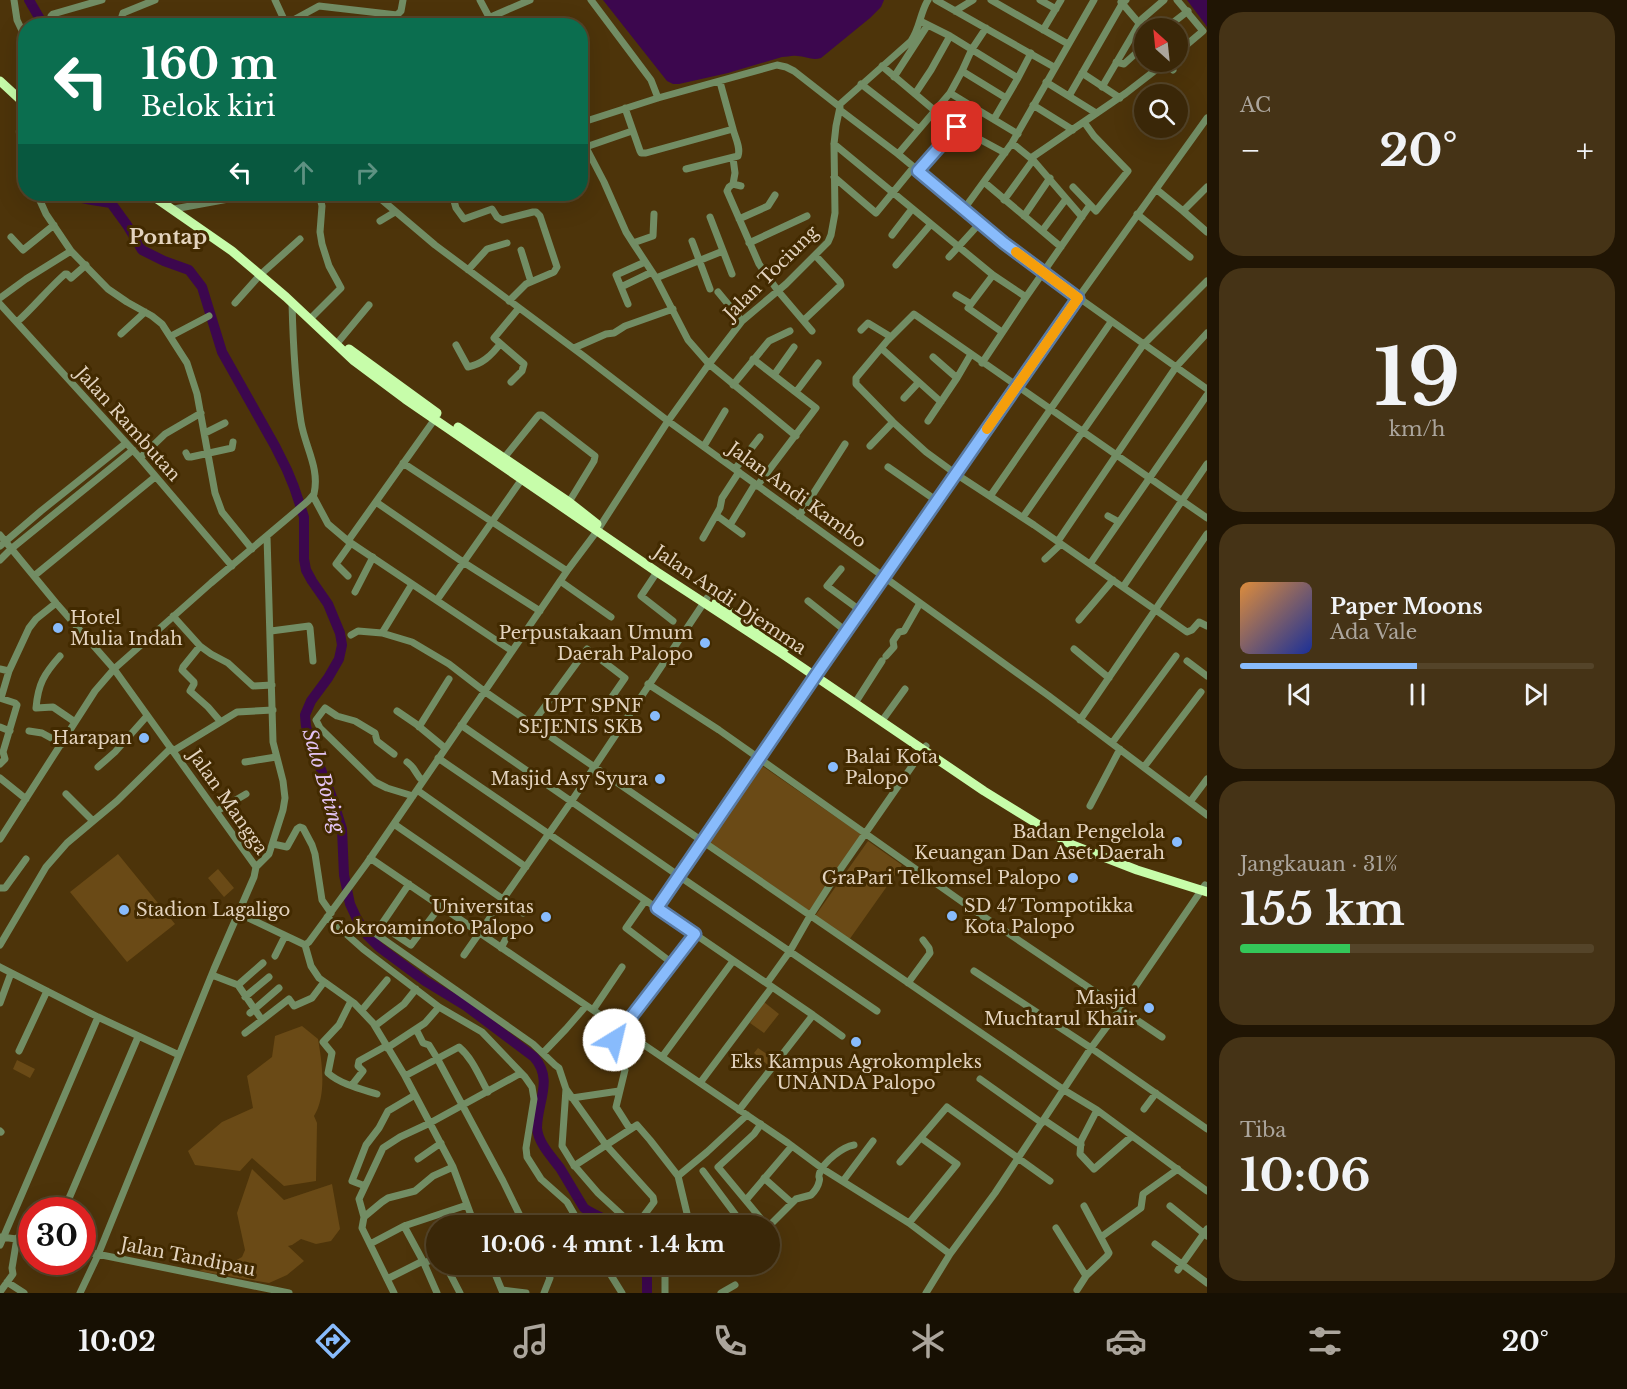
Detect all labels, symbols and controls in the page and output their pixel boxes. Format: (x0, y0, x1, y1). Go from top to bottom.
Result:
north arrow (1134, 18, 1188, 72)
map controls (1134, 18, 1188, 138)
text: 160 m (141, 38, 277, 90)
icon: left (42, 42, 120, 120)
button: search (1134, 84, 1188, 138)
text: Belok kiri (141, 90, 276, 123)
text: AC (1240, 93, 1271, 117)
pin (931, 101, 982, 152)
icon: arrive (940, 110, 973, 143)
text: 20° (1379, 122, 1458, 178)
text: − (1240, 130, 1261, 171)
text: + (1576, 130, 1594, 171)
icon: left (224, 156, 257, 189)
icon: ahead (287, 156, 320, 189)
icon: right (350, 156, 383, 189)
street label: Jalan Tociung (718, 221, 823, 326)
district label: Pontap (129, 224, 207, 250)
text: 19 (1374, 329, 1460, 426)
street label: Jalan Rambutan (70, 361, 185, 486)
text: km/h (1389, 417, 1445, 441)
street label: Jalan Andi Kambo (722, 436, 871, 553)
street label: Jalan Andi Djemma (648, 540, 810, 659)
text: Paper Moons (1330, 593, 1483, 620)
place label: Hotel Mulia Indah (70, 607, 183, 650)
text: Ada Vale (1330, 620, 1417, 644)
marker: Hotel Mulia Indah (51, 621, 65, 635)
place label: Perpustakaan Umum Daerah Palopo (499, 622, 693, 665)
marker: Perpustakaan Umum Daerah Palopo (698, 636, 712, 650)
icon: previous (1283, 678, 1316, 711)
icon: pause (1401, 678, 1434, 711)
icon: next (1519, 678, 1552, 711)
place label: UPT SPNF SEJENIS SKB (518, 695, 643, 738)
marker: UPT SPNF SEJENIS SKB (648, 709, 662, 723)
water label: Salo Boting (298, 726, 351, 837)
place label: Harapan (52, 727, 132, 749)
marker: Harapan (137, 731, 151, 745)
street label: Jalan Mangga (182, 744, 272, 859)
place label: Balai Kota Palopo (845, 746, 938, 789)
marker: Balai Kota Palopo (826, 760, 840, 774)
place label: Masjid Asy Syura (491, 768, 648, 790)
marker: Masjid Asy Syura (653, 772, 667, 786)
place label: Badan Pengelola Keuangan Dan Aset Daerah (914, 821, 1165, 864)
marker: Badan Pengelola Keuangan Dan Aset Daerah (1170, 835, 1184, 849)
text: Jangkauan · 31% (1240, 852, 1398, 876)
place label: GraPari Telkomsel Palopo (822, 867, 1061, 889)
marker: GraPari Telkomsel Palopo (1066, 871, 1080, 885)
text: 155 km (1240, 881, 1405, 937)
place label: SD 47 Tompotikka Kota Palopo (964, 895, 1134, 938)
place label: Universitas Cokroaminoto Palopo (329, 896, 534, 939)
place label: Stadion Lagaligo (136, 899, 290, 921)
marker: Stadion Lagaligo (117, 903, 131, 917)
marker: SD 47 Tompotikka Kota Palopo (945, 909, 959, 923)
marker: Universitas Cokroaminoto Palopo (539, 910, 553, 924)
place label: Masjid Muchtarul Khair (984, 987, 1137, 1030)
marker: Masjid Muchtarul Khair (1142, 1001, 1156, 1015)
position arrow (582, 1008, 646, 1072)
marker: Eks Kampus Agrokompleks UNANDA Palopo (849, 1035, 863, 1049)
place label: Eks Kampus Agrokompleks UNANDA Palopo (730, 1051, 982, 1094)
text: Tiba (1240, 1118, 1286, 1142)
text: 10:06 (1240, 1147, 1371, 1203)
speed limit sign: 30 (18, 1197, 96, 1275)
text: 10:06 · 4 mnt · 1.4 km (481, 1231, 725, 1258)
street label: Jalan Tandipau (117, 1233, 257, 1281)
icon: directions (312, 1320, 354, 1362)
icon: music (510, 1320, 552, 1362)
icon: phone (709, 1320, 751, 1362)
icon: climate (907, 1320, 949, 1362)
icon: car (1105, 1320, 1147, 1362)
icon: filters (1304, 1320, 1346, 1362)
text: 10:02 (78, 1325, 156, 1358)
text: 20° (1502, 1325, 1549, 1358)

